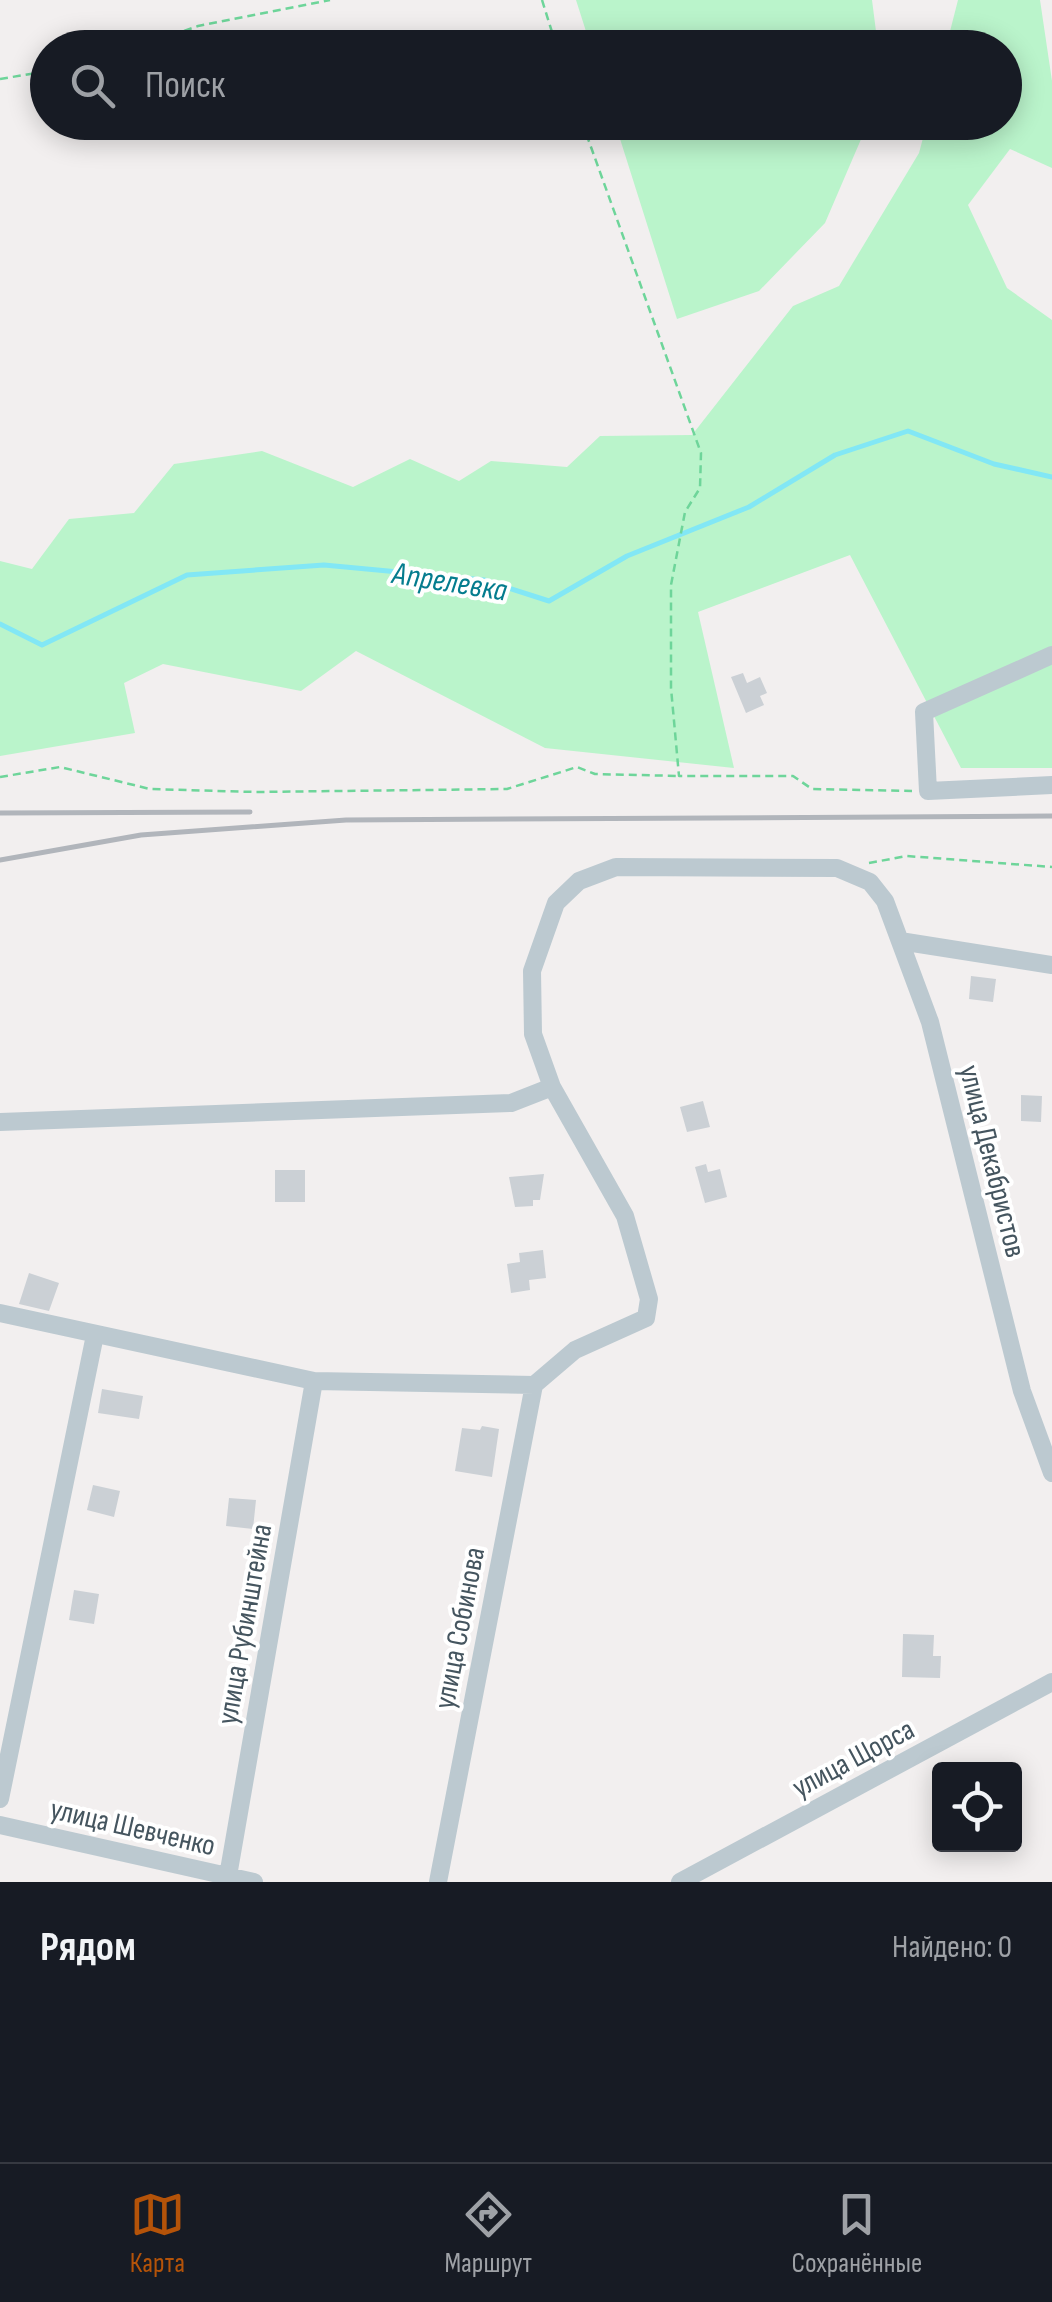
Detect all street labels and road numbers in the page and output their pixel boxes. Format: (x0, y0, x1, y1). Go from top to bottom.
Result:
street label: улица Декабристов (951, 1061, 1033, 1261)
street label: улица Рубинштейна (210, 1521, 280, 1727)
street label: улица Собинова (427, 1544, 493, 1712)
street label: улица Щорса (786, 1712, 921, 1806)
street label: улица Шевченко (47, 1792, 219, 1864)

